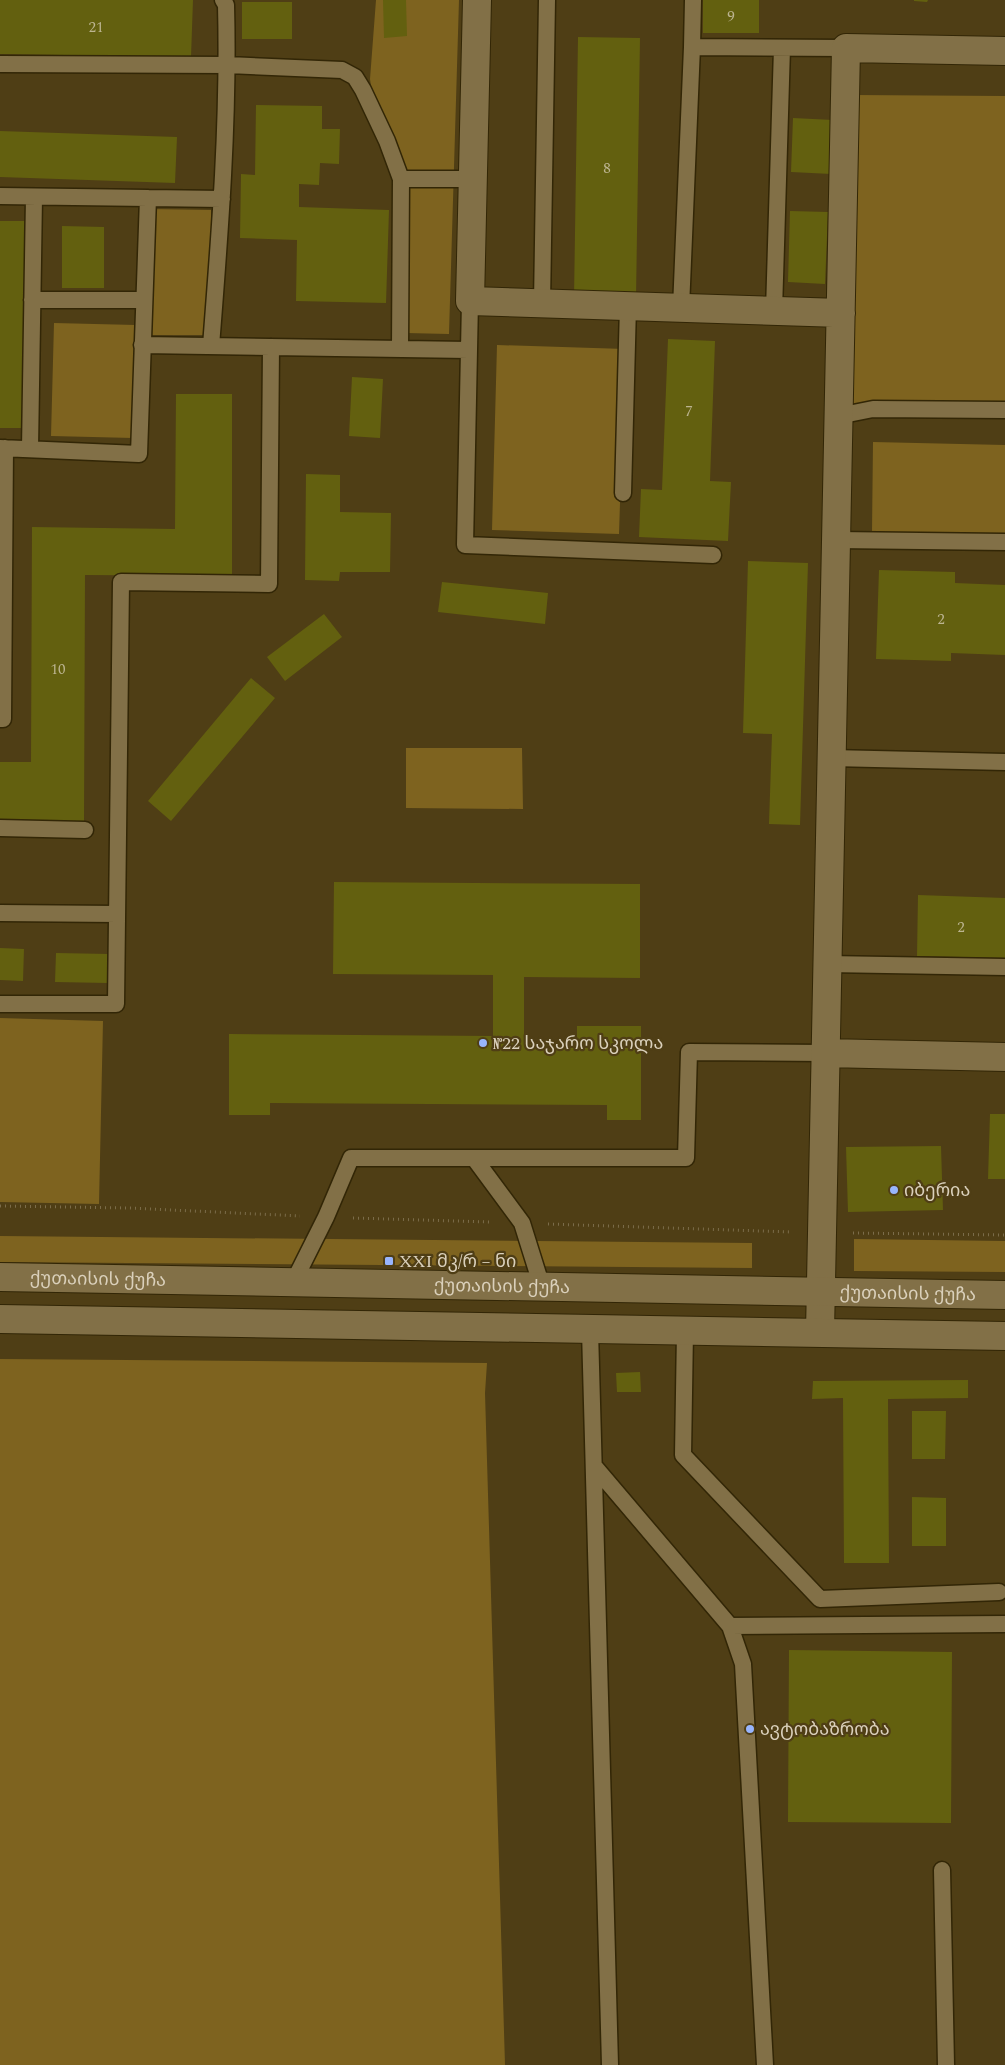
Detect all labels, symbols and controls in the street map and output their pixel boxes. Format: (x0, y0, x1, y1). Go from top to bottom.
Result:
house number: 9 (727, 5, 735, 28)
house number: 21 (88, 16, 104, 39)
house number: 8 (603, 157, 611, 180)
house number: 7 (685, 400, 693, 423)
house number: 2 (937, 608, 945, 631)
house number: 10 (50, 658, 66, 681)
house number: 2 (957, 916, 965, 939)
place label: №22 საჯარო სკოლა (493, 1030, 663, 1057)
marker: №22 საჯარო სკოლა (477, 1037, 489, 1049)
place label: იბერია (904, 1177, 970, 1204)
marker: იბერია (888, 1184, 900, 1196)
place label: XXI მკ/რ – ნი (399, 1248, 516, 1275)
marker: XXI მკ/რ – ნი (383, 1255, 395, 1267)
street label: ქუთაისის ქუჩა (30, 1265, 166, 1294)
street label: ქუთაისის ქუჩა (434, 1272, 570, 1301)
street label: ქუთაისის ქუჩა (839, 1279, 976, 1308)
place label: ავტობაზრობა (760, 1716, 890, 1743)
marker: ავტობაზრობა (744, 1723, 756, 1735)

